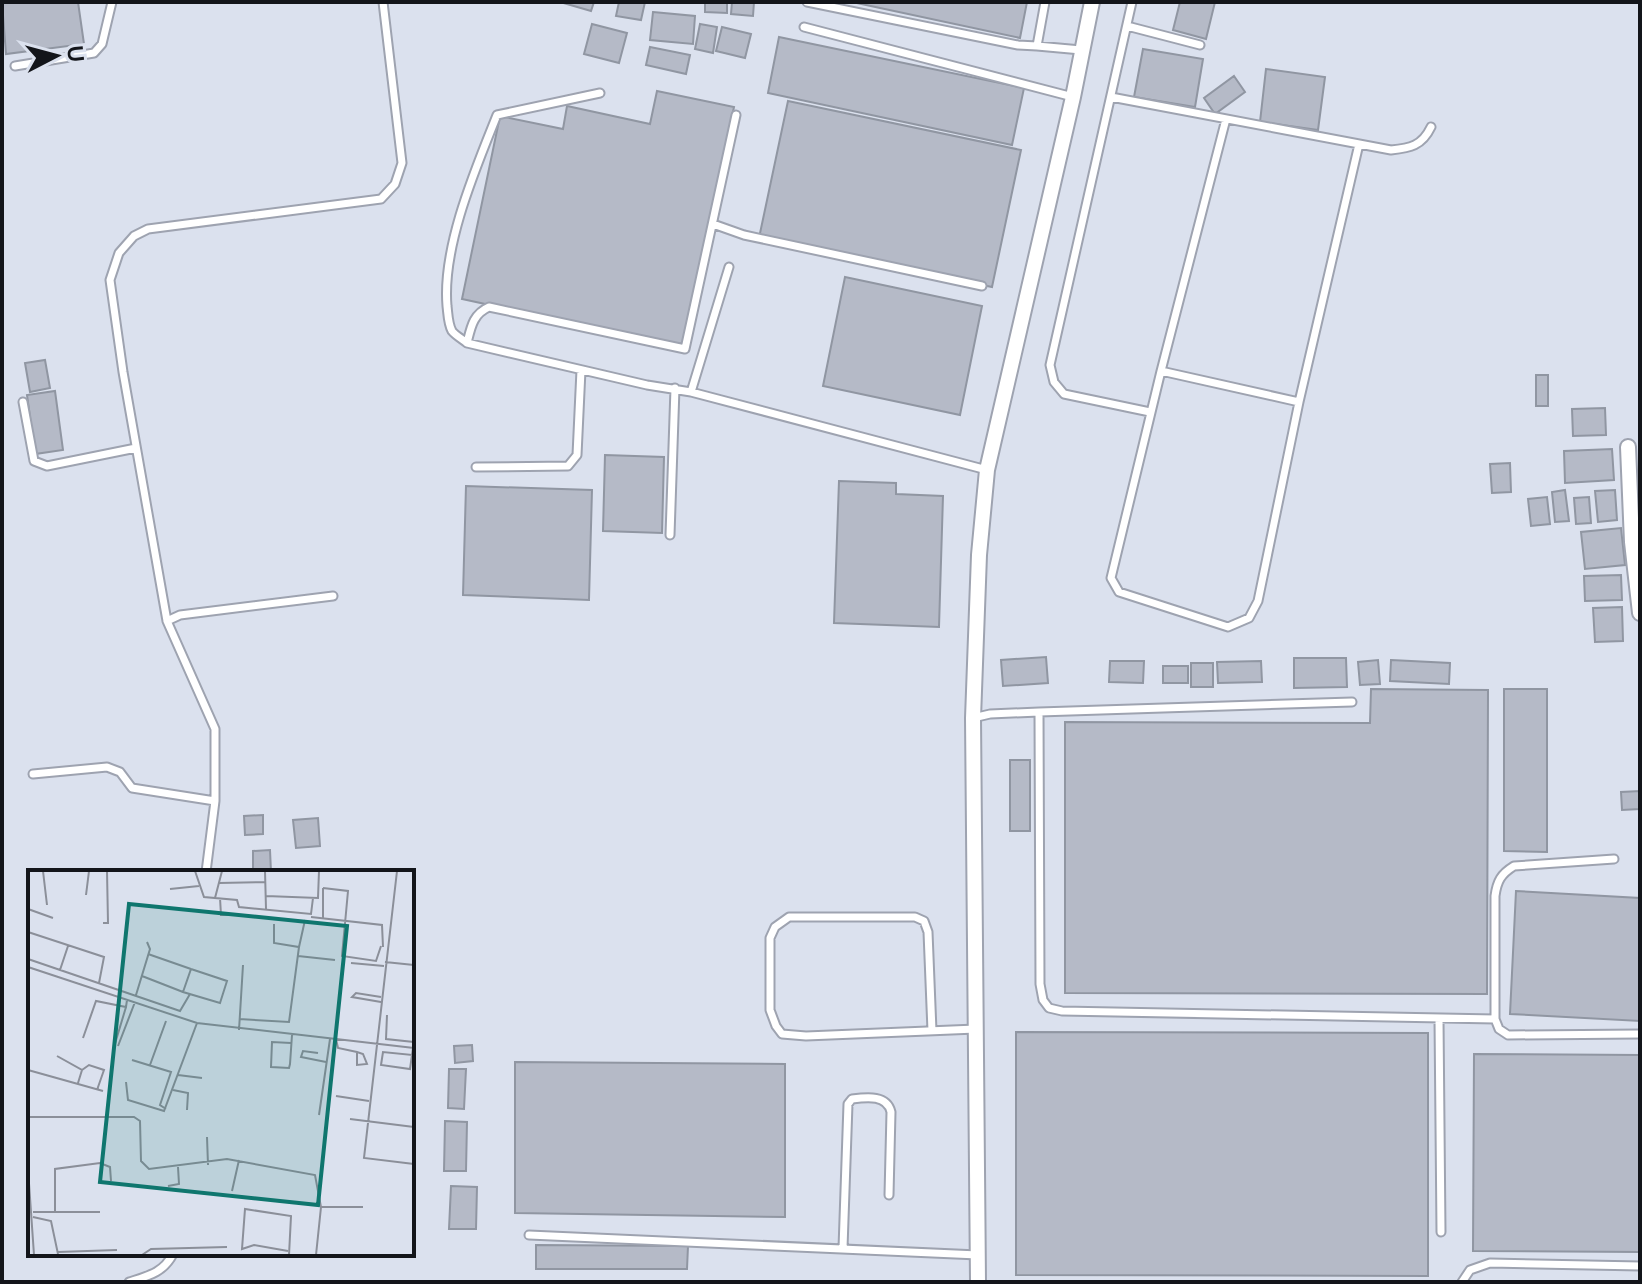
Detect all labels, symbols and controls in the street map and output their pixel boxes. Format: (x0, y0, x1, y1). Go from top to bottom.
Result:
north arrow (16, 16, 96, 96)
text: U (62, 44, 90, 63)
inset map (28, 870, 414, 1256)

